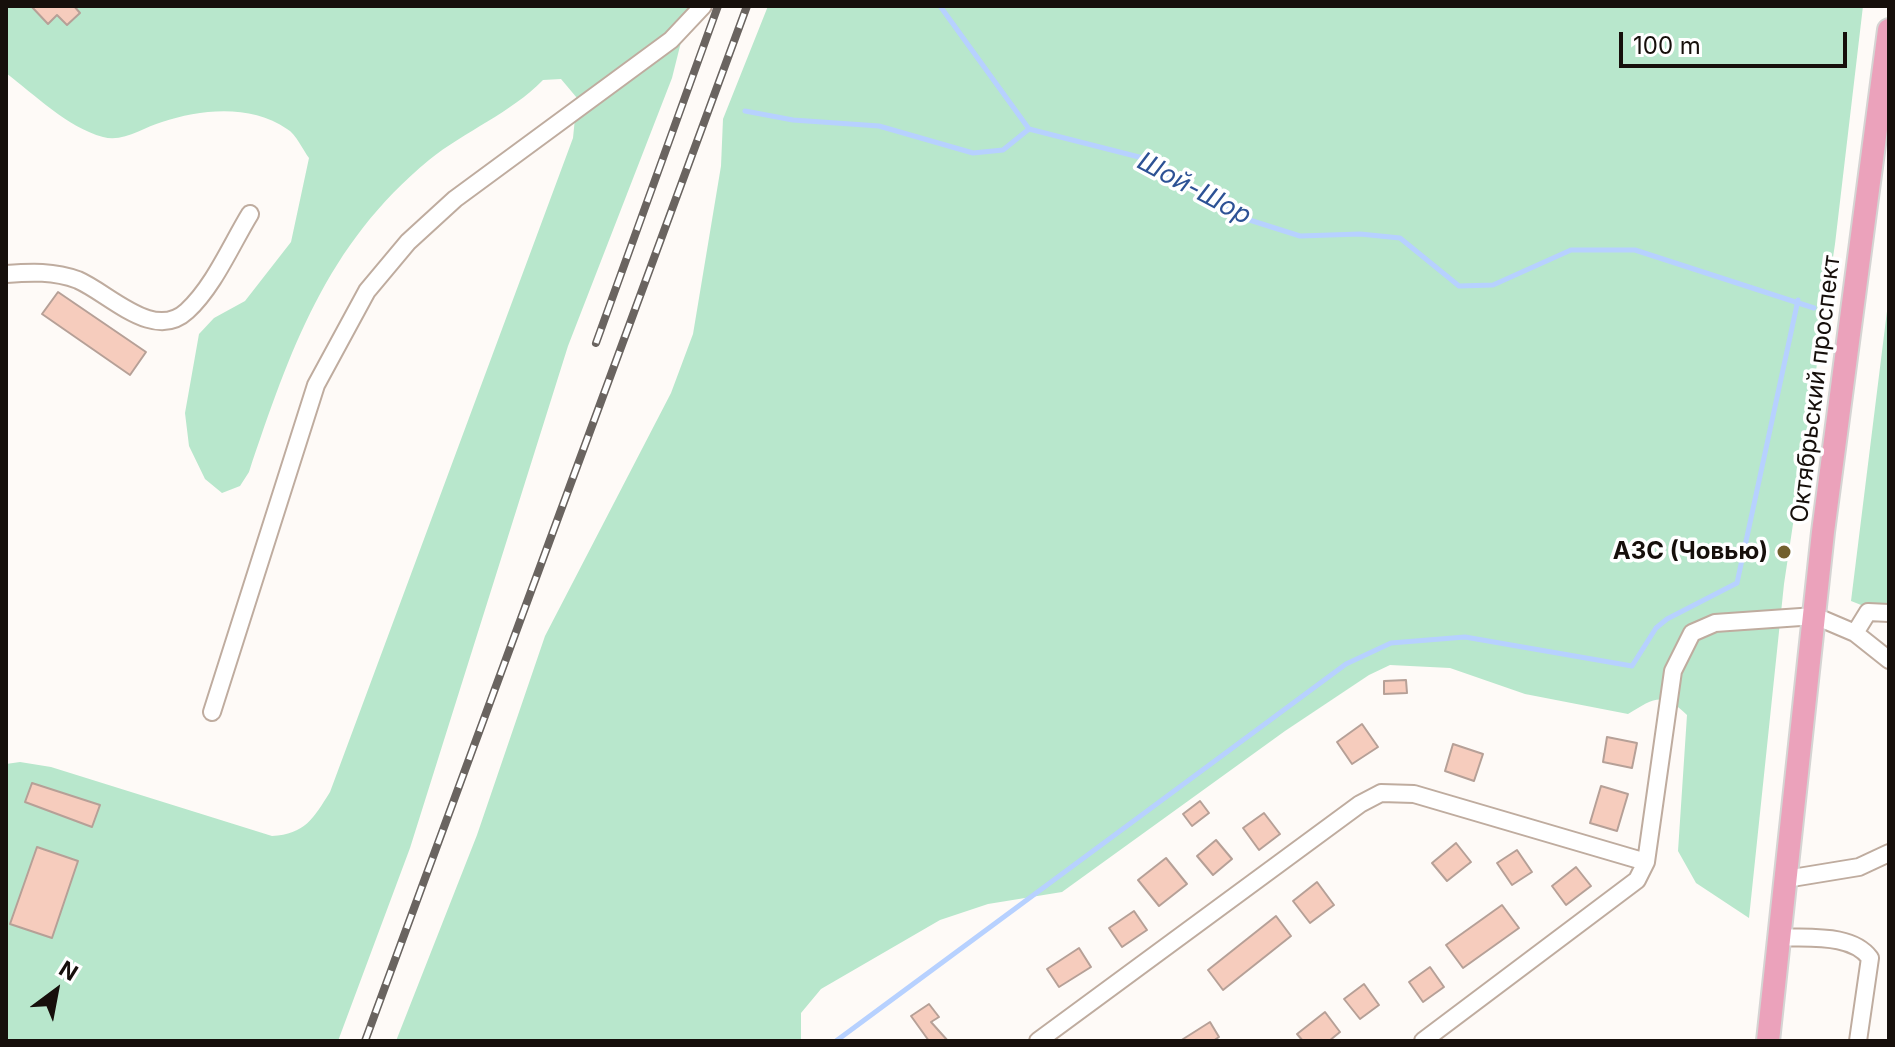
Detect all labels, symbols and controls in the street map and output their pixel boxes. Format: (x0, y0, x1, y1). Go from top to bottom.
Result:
scale bar (1623, 16, 1851, 66)
text: 100 m (1633, 31, 1701, 60)
water label: Шой-Шор (1132, 146, 1256, 232)
street label: Октябрьский проспект (1785, 254, 1847, 524)
place label: АЗС (Човью) (1613, 538, 1768, 566)
marker: АЗС (Човью) (1775, 543, 1793, 561)
north arrow (16, 951, 96, 1031)
text: N (55, 955, 83, 986)

